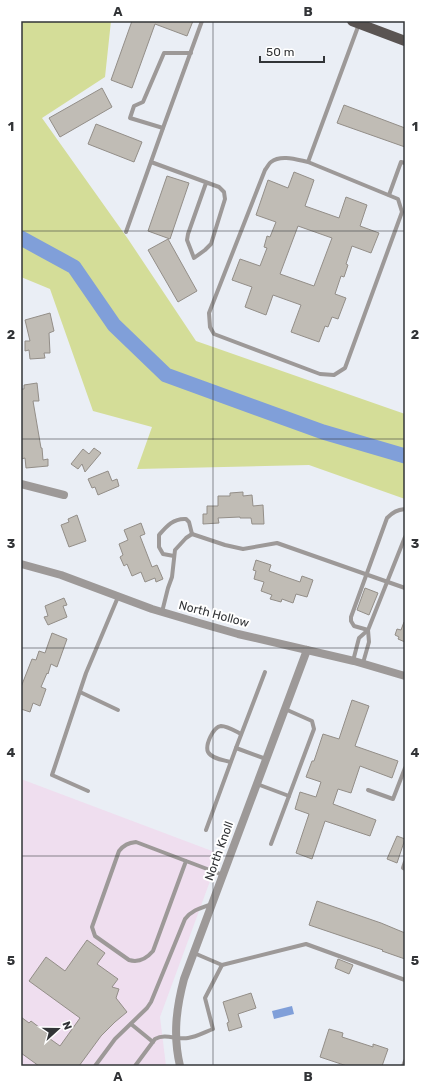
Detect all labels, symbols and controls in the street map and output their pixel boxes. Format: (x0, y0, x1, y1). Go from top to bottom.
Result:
text: A (113, 4, 123, 19)
text: B (303, 4, 313, 19)
scale bar (260, 38, 324, 64)
text: 50 m (266, 45, 294, 59)
text: 1 (8, 119, 14, 134)
text: 1 (412, 119, 418, 134)
text: 2 (7, 327, 15, 342)
text: 2 (411, 327, 419, 342)
text: 3 (7, 536, 16, 551)
text: 3 (411, 536, 420, 551)
street label: North Hollow (177, 598, 251, 630)
text: 4 (7, 745, 16, 760)
text: 4 (411, 745, 420, 760)
street label: North Knoll (202, 819, 236, 882)
text: 5 (7, 953, 15, 968)
text: 5 (411, 953, 419, 968)
north arrow (38, 1009, 78, 1049)
text: N (59, 1020, 74, 1032)
text: A (113, 1069, 123, 1084)
text: B (303, 1069, 313, 1084)

